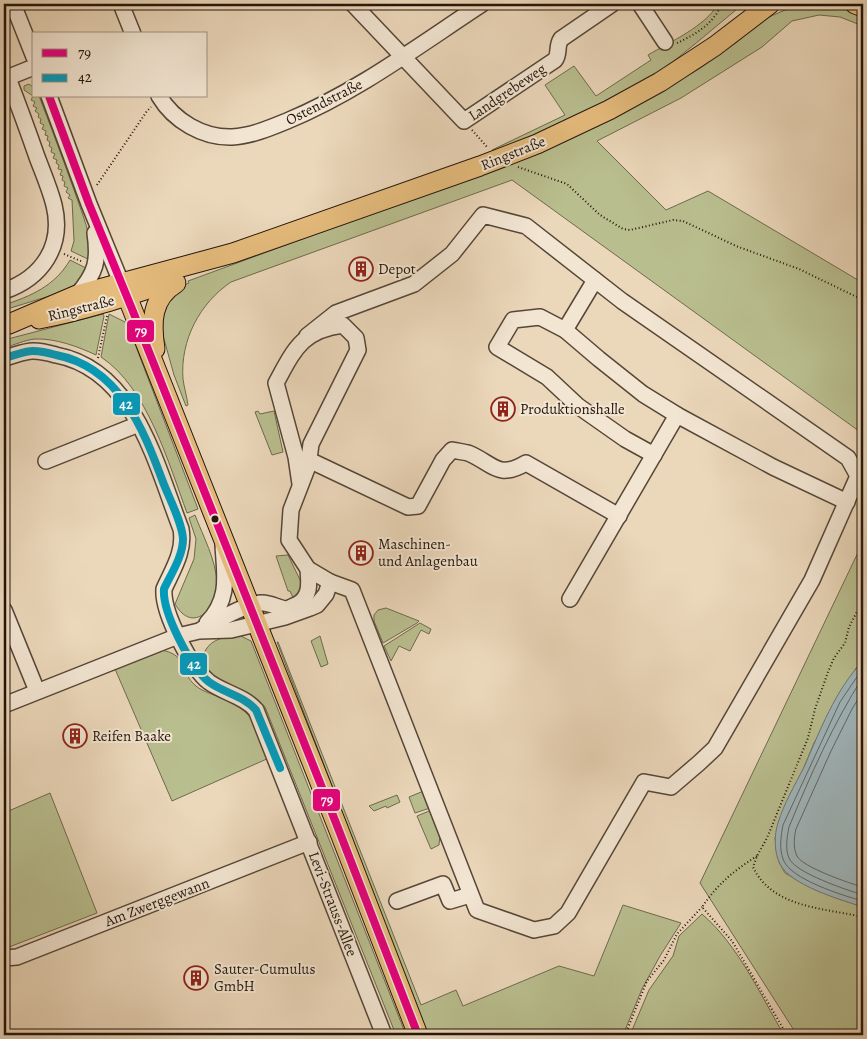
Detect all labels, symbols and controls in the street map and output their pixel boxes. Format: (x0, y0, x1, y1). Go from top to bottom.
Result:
legend (32, 32, 208, 98)
text: 79 (78, 43, 91, 63)
street label: Landgrebeweg (464, 58, 550, 125)
text: 42 (78, 67, 92, 87)
street label: Ostendstraße (282, 74, 366, 130)
street label: Ringstraße (478, 131, 549, 175)
building icon: Depot (348, 256, 374, 282)
place label: Depot (378, 259, 416, 279)
street label: Ringstraße (46, 290, 117, 326)
line badge: 79 (126, 319, 155, 343)
text: 79 (135, 322, 148, 341)
line badge: 42 (112, 392, 141, 416)
text: 42 (119, 395, 133, 414)
building icon: Produktionshalle (490, 396, 516, 422)
place label: Produktionshalle (520, 399, 625, 419)
unlabelled marker (210, 514, 220, 524)
place label: Maschinen- und Anlagenbau (378, 534, 479, 571)
building icon: Maschinen- und Anlagenbau (348, 540, 374, 566)
line badge: 42 (179, 652, 208, 676)
text: 42 (187, 655, 201, 674)
building icon: Reifen Baake (62, 723, 88, 749)
place label: Reifen Baake (92, 726, 171, 746)
line badge: 79 (312, 788, 341, 812)
text: 79 (321, 791, 334, 810)
street label: Levi-Strauss-Allee (304, 849, 362, 960)
street label: Am Zwerggewann (101, 873, 212, 931)
place label: Sauter-Cumulus GmbH (214, 959, 315, 996)
building icon: Sauter-Cumulus GmbH (183, 965, 209, 991)

